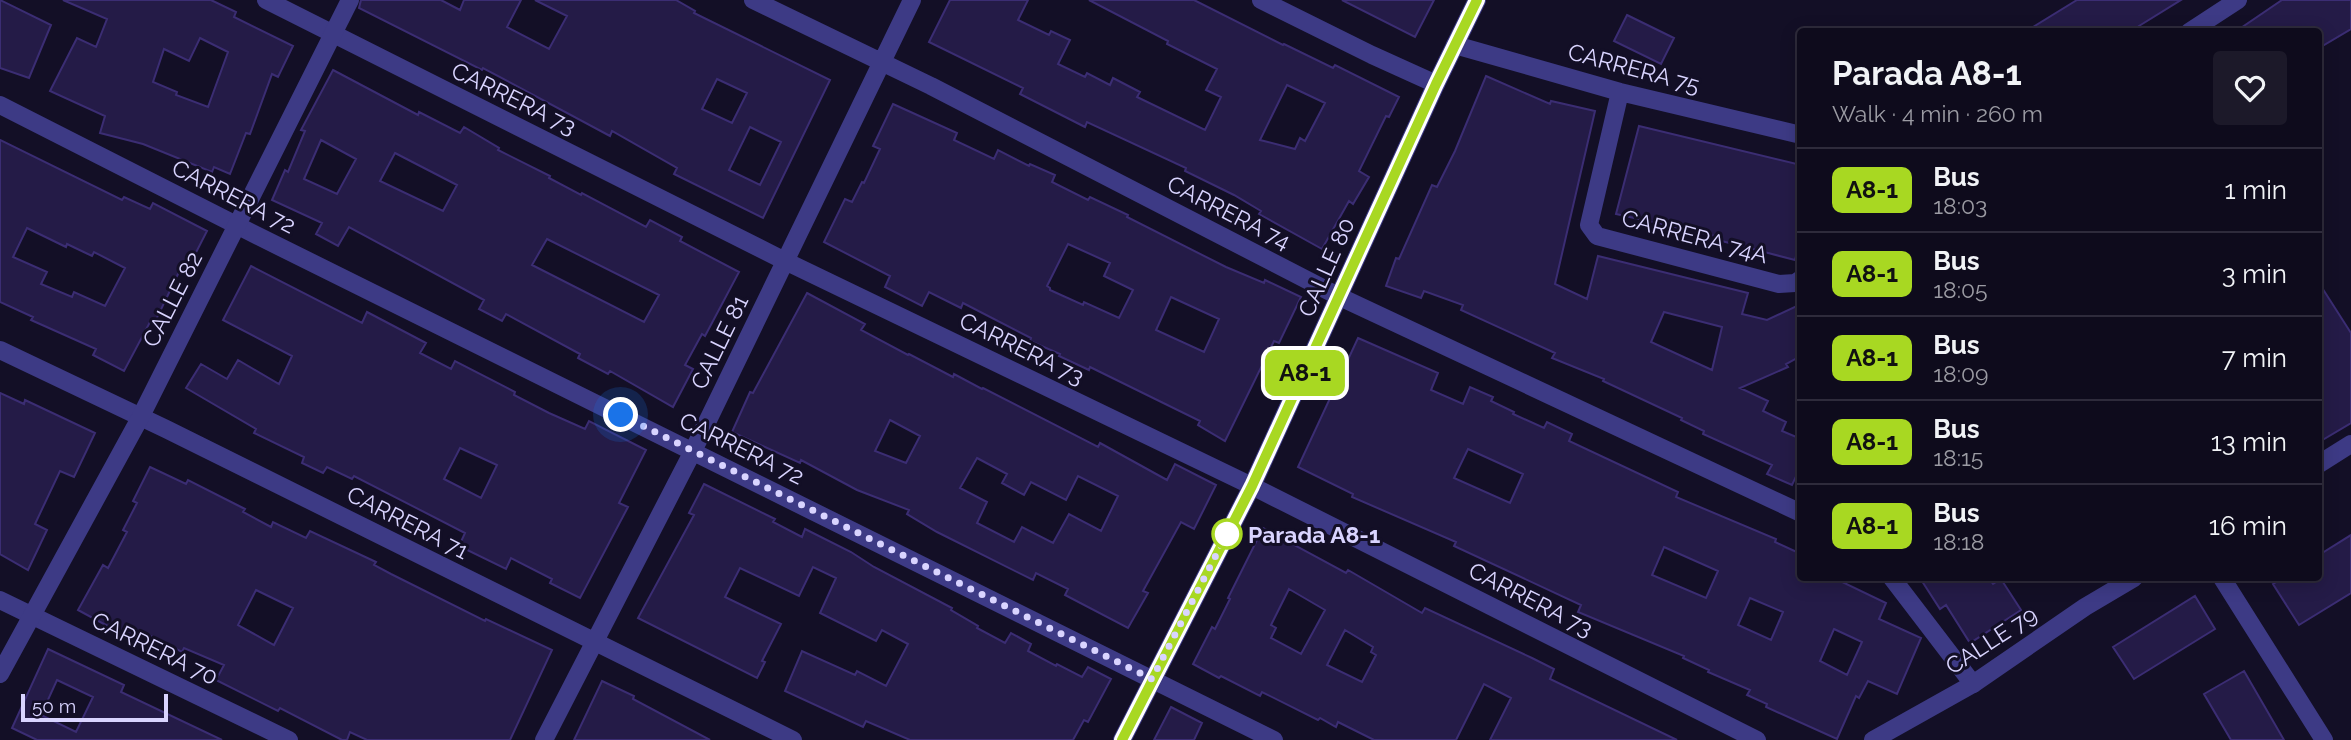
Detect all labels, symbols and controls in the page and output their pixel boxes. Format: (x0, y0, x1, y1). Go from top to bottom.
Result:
street label: CARRERA 75 (1565, 37, 1703, 99)
button: heart (2213, 51, 2287, 125)
text: Parada A8-1 (1832, 54, 2022, 93)
street label: CARRERA 73 (447, 56, 581, 140)
text: Walk · 4 min · 260 m (1832, 100, 2043, 127)
street label: CARRERA 72 (168, 153, 300, 239)
text: Bus (1933, 162, 1980, 192)
street label: CARRERA 74 (1163, 169, 1295, 255)
text: A8-1 (1846, 175, 1898, 204)
text: 1 min (2225, 175, 2287, 205)
text: 18:03 (1933, 192, 1987, 219)
street label: CARRERA 74A (1619, 204, 1771, 269)
street label: CALLE 80 (1292, 213, 1360, 321)
text: Bus (1933, 246, 1980, 276)
street label: CALLE 82 (136, 247, 208, 351)
text: A8-1 (1846, 259, 1898, 288)
text: 3 min (2222, 259, 2287, 289)
text: 18:05 (1933, 276, 1988, 303)
street label: CALLE 81 (685, 290, 753, 393)
street label: CARRERA 73 (955, 306, 1089, 390)
text: Bus (1933, 330, 1980, 360)
text: A8-1 (1846, 343, 1898, 372)
text: 7 min (2222, 343, 2287, 373)
line badge: A8-1 (1256, 350, 1354, 396)
text: A8-1 (1279, 358, 1331, 387)
text: 18:09 (1933, 360, 1989, 387)
your location (603, 397, 638, 432)
street label: CARRERA 72 (675, 406, 809, 490)
text: Bus (1933, 414, 1980, 444)
text: A8-1 (1846, 427, 1898, 456)
text: 13 min (2211, 427, 2287, 457)
text: 18:15 (1933, 444, 1983, 471)
street label: CARRERA 71 (343, 480, 473, 564)
text: Bus (1933, 498, 1980, 528)
text: A8-1 (1846, 511, 1898, 540)
text: 16 min (2209, 511, 2287, 541)
marker: Parada A8-1 (1212, 519, 1242, 549)
place label: Parada A8-1 (1248, 521, 1380, 548)
text: 18:18 (1933, 528, 1984, 555)
street label: CARRERA 73 (1465, 556, 1597, 642)
street label: CALLE 79 (1940, 600, 2042, 680)
street label: CARRERA 70 (87, 606, 223, 690)
scale bar (21, 691, 168, 723)
text: 50 m (32, 695, 76, 717)

